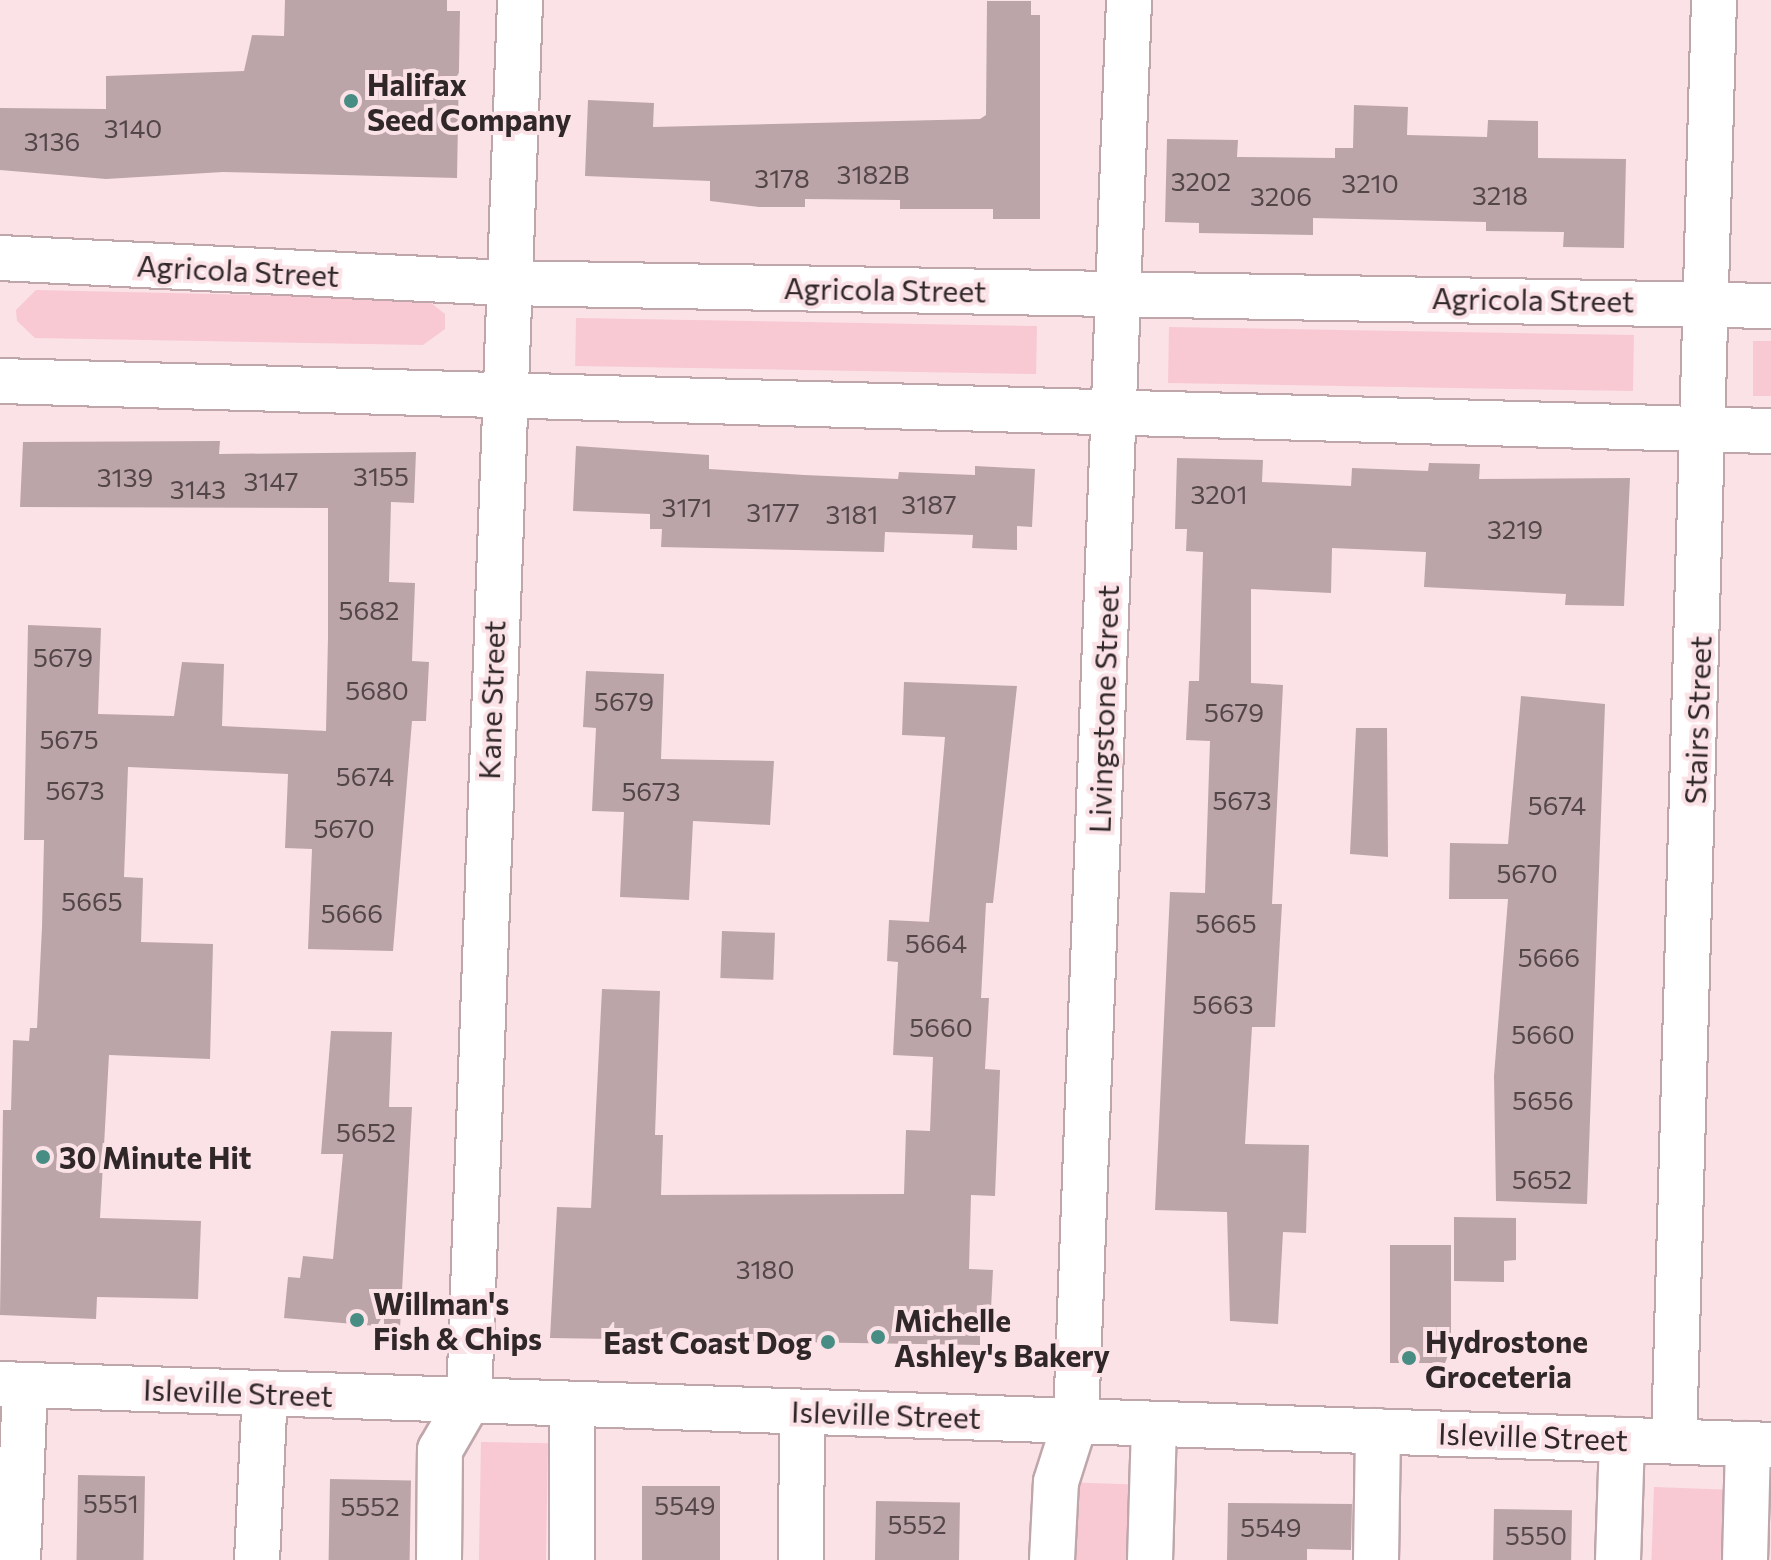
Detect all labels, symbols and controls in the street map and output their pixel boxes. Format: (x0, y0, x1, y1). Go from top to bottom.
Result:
place label: Halifax Seed Company (367, 66, 571, 136)
marker: Halifax Seed Company (342, 92, 360, 110)
house number: 3140 (104, 112, 162, 144)
house number: 3136 (24, 125, 80, 157)
house number: 3182B (837, 158, 909, 190)
house number: 3178 (754, 162, 810, 194)
house number: 3202 (1171, 165, 1231, 197)
house number: 3210 (1341, 167, 1399, 199)
house number: 3218 (1472, 179, 1528, 211)
house number: 3206 (1250, 180, 1312, 212)
street label: Agricola Street (136, 247, 340, 293)
street label: Agricola Street (783, 269, 987, 309)
street label: Agricola Street (1431, 279, 1635, 319)
house number: 3155 (353, 460, 409, 492)
house number: 3139 (97, 461, 153, 493)
house number: 3147 (244, 465, 298, 497)
house number: 3143 (170, 473, 226, 505)
house number: 3201 (1190, 478, 1248, 510)
house number: 3187 (901, 488, 957, 520)
house number: 3171 (662, 491, 712, 523)
house number: 3177 (746, 496, 800, 528)
house number: 3181 (826, 498, 878, 530)
house number: 3219 (1487, 513, 1543, 545)
street label: Livingstone Street (1081, 584, 1125, 834)
house number: 5682 (339, 594, 399, 626)
street label: Kane Street (470, 620, 512, 780)
street label: Stairs Street (1676, 635, 1718, 805)
house number: 5679 (33, 641, 93, 673)
house number: 5680 (345, 674, 409, 706)
house number: 5679 (594, 685, 654, 717)
house number: 5679 (1204, 696, 1264, 728)
house number: 5675 (39, 723, 99, 755)
house number: 5674 (336, 760, 394, 792)
house number: 5673 (45, 774, 105, 806)
house number: 5673 (621, 775, 681, 807)
house number: 5673 (1212, 784, 1272, 816)
house number: 5674 (1528, 789, 1586, 821)
house number: 5670 (313, 812, 375, 844)
house number: 5670 (1496, 857, 1558, 889)
house number: 5665 (61, 885, 123, 917)
house number: 5666 (321, 897, 383, 929)
house number: 5665 (1195, 907, 1257, 939)
house number: 5664 (905, 927, 967, 959)
house number: 5666 (1518, 941, 1580, 973)
house number: 5663 (1192, 988, 1254, 1020)
house number: 5660 (909, 1011, 973, 1043)
house number: 5660 (1511, 1018, 1575, 1050)
house number: 5656 (1512, 1084, 1574, 1116)
house number: 5652 (336, 1116, 396, 1148)
place label: 30 Minute Hit (59, 1139, 251, 1175)
marker: 30 Minute Hit (34, 1148, 52, 1166)
house number: 5652 (1512, 1163, 1572, 1195)
house number: 3180 (736, 1253, 794, 1285)
place label: Willman's Fish & Chips (373, 1285, 542, 1356)
place label: Michelle Ashley's Bakery (894, 1302, 1110, 1372)
marker: Willman's Fish & Chips (348, 1311, 366, 1329)
place label: Hydrostone Groceteria (1425, 1323, 1588, 1394)
place label: East Coast Dog (603, 1324, 812, 1360)
marker: Michelle Ashley's Bakery (869, 1328, 887, 1346)
marker: East Coast Dog (819, 1333, 837, 1351)
marker: Hydrostone Groceteria (1400, 1349, 1418, 1367)
street label: Isleville Street (143, 1371, 333, 1413)
street label: Isleville Street (791, 1393, 981, 1435)
street label: Isleville Street (1438, 1415, 1628, 1457)
house number: 5551 (83, 1487, 139, 1519)
house number: 5549 (654, 1489, 716, 1521)
house number: 5552 (340, 1490, 400, 1522)
house number: 5552 (887, 1508, 947, 1540)
house number: 5549 (1240, 1511, 1302, 1543)
house number: 5550 (1505, 1519, 1567, 1551)

